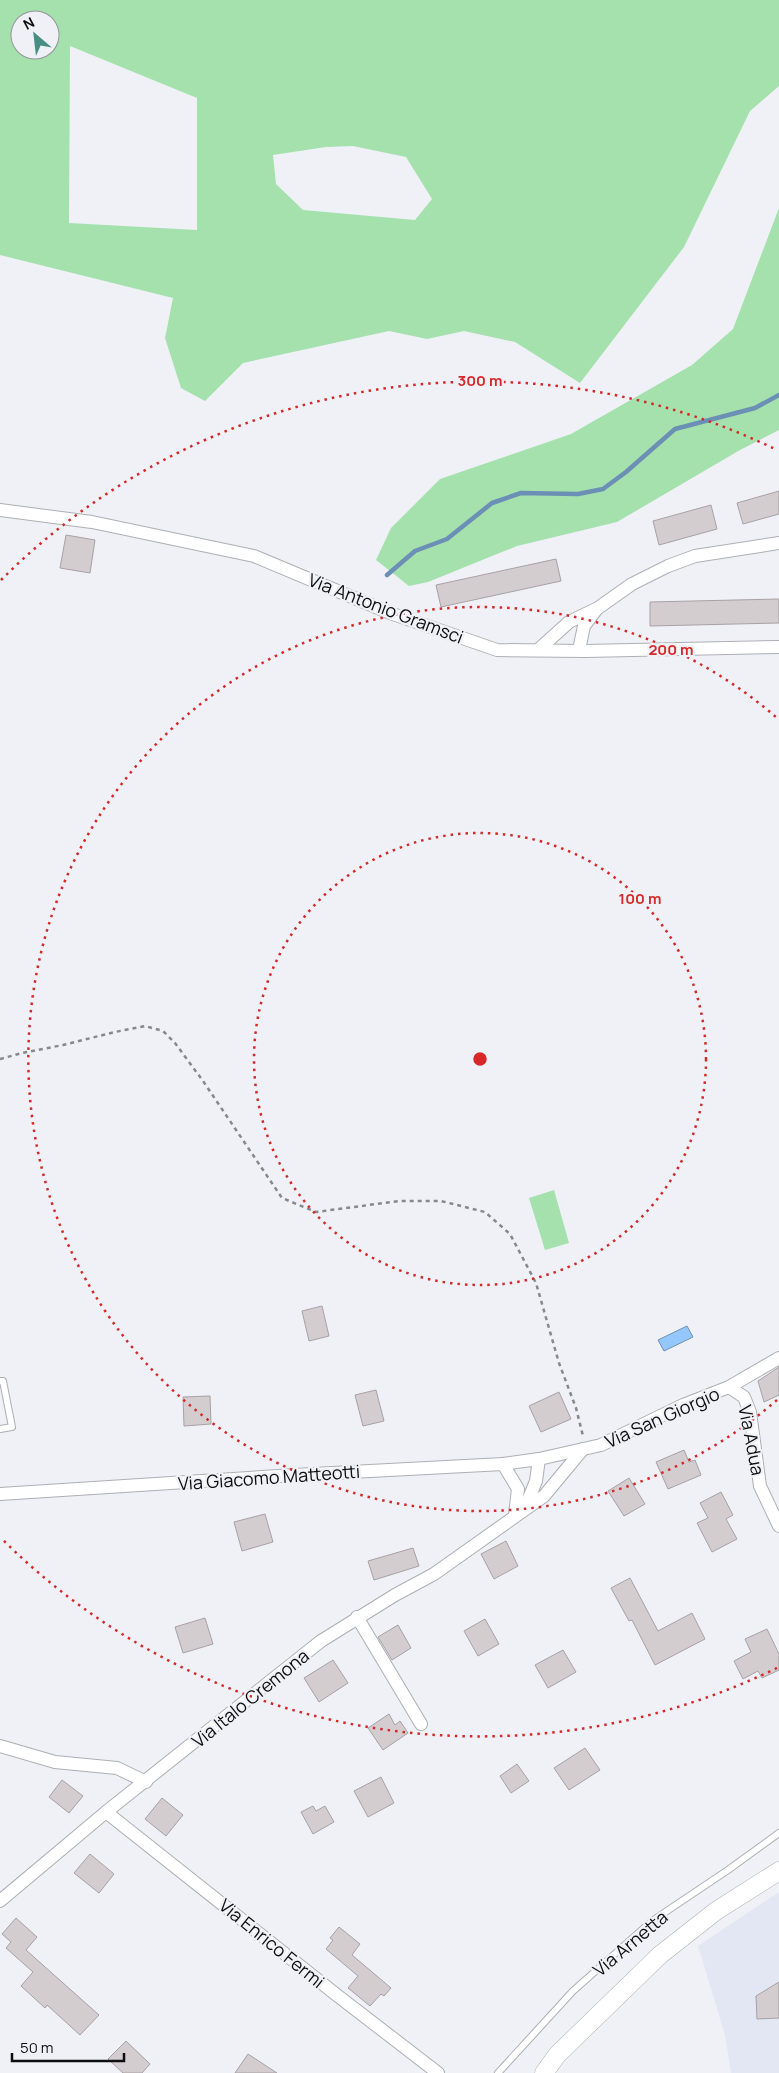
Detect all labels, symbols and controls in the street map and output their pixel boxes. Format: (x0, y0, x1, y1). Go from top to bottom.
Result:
north arrow (10, 10, 60, 60)
text: N (20, 12, 38, 34)
text: 300 m (458, 370, 502, 391)
street label: Via Antonio Gramsci (305, 567, 467, 649)
text: 200 m (648, 639, 694, 660)
text: 100 m (619, 888, 661, 909)
centre of rings (471, 1050, 489, 1068)
street label: Via San Giorgio (601, 1381, 723, 1453)
street label: Via Adua (733, 1403, 771, 1477)
street label: Via Giacomo Matteotti (177, 1459, 361, 1495)
street label: Via Italo Cremona (186, 1643, 314, 1753)
street label: Via Enrico Fermi (214, 1893, 330, 1993)
street label: Via Arnetta (588, 1905, 672, 1981)
scale bar (12, 2030, 125, 2062)
text: 50 m (20, 2037, 54, 2058)

